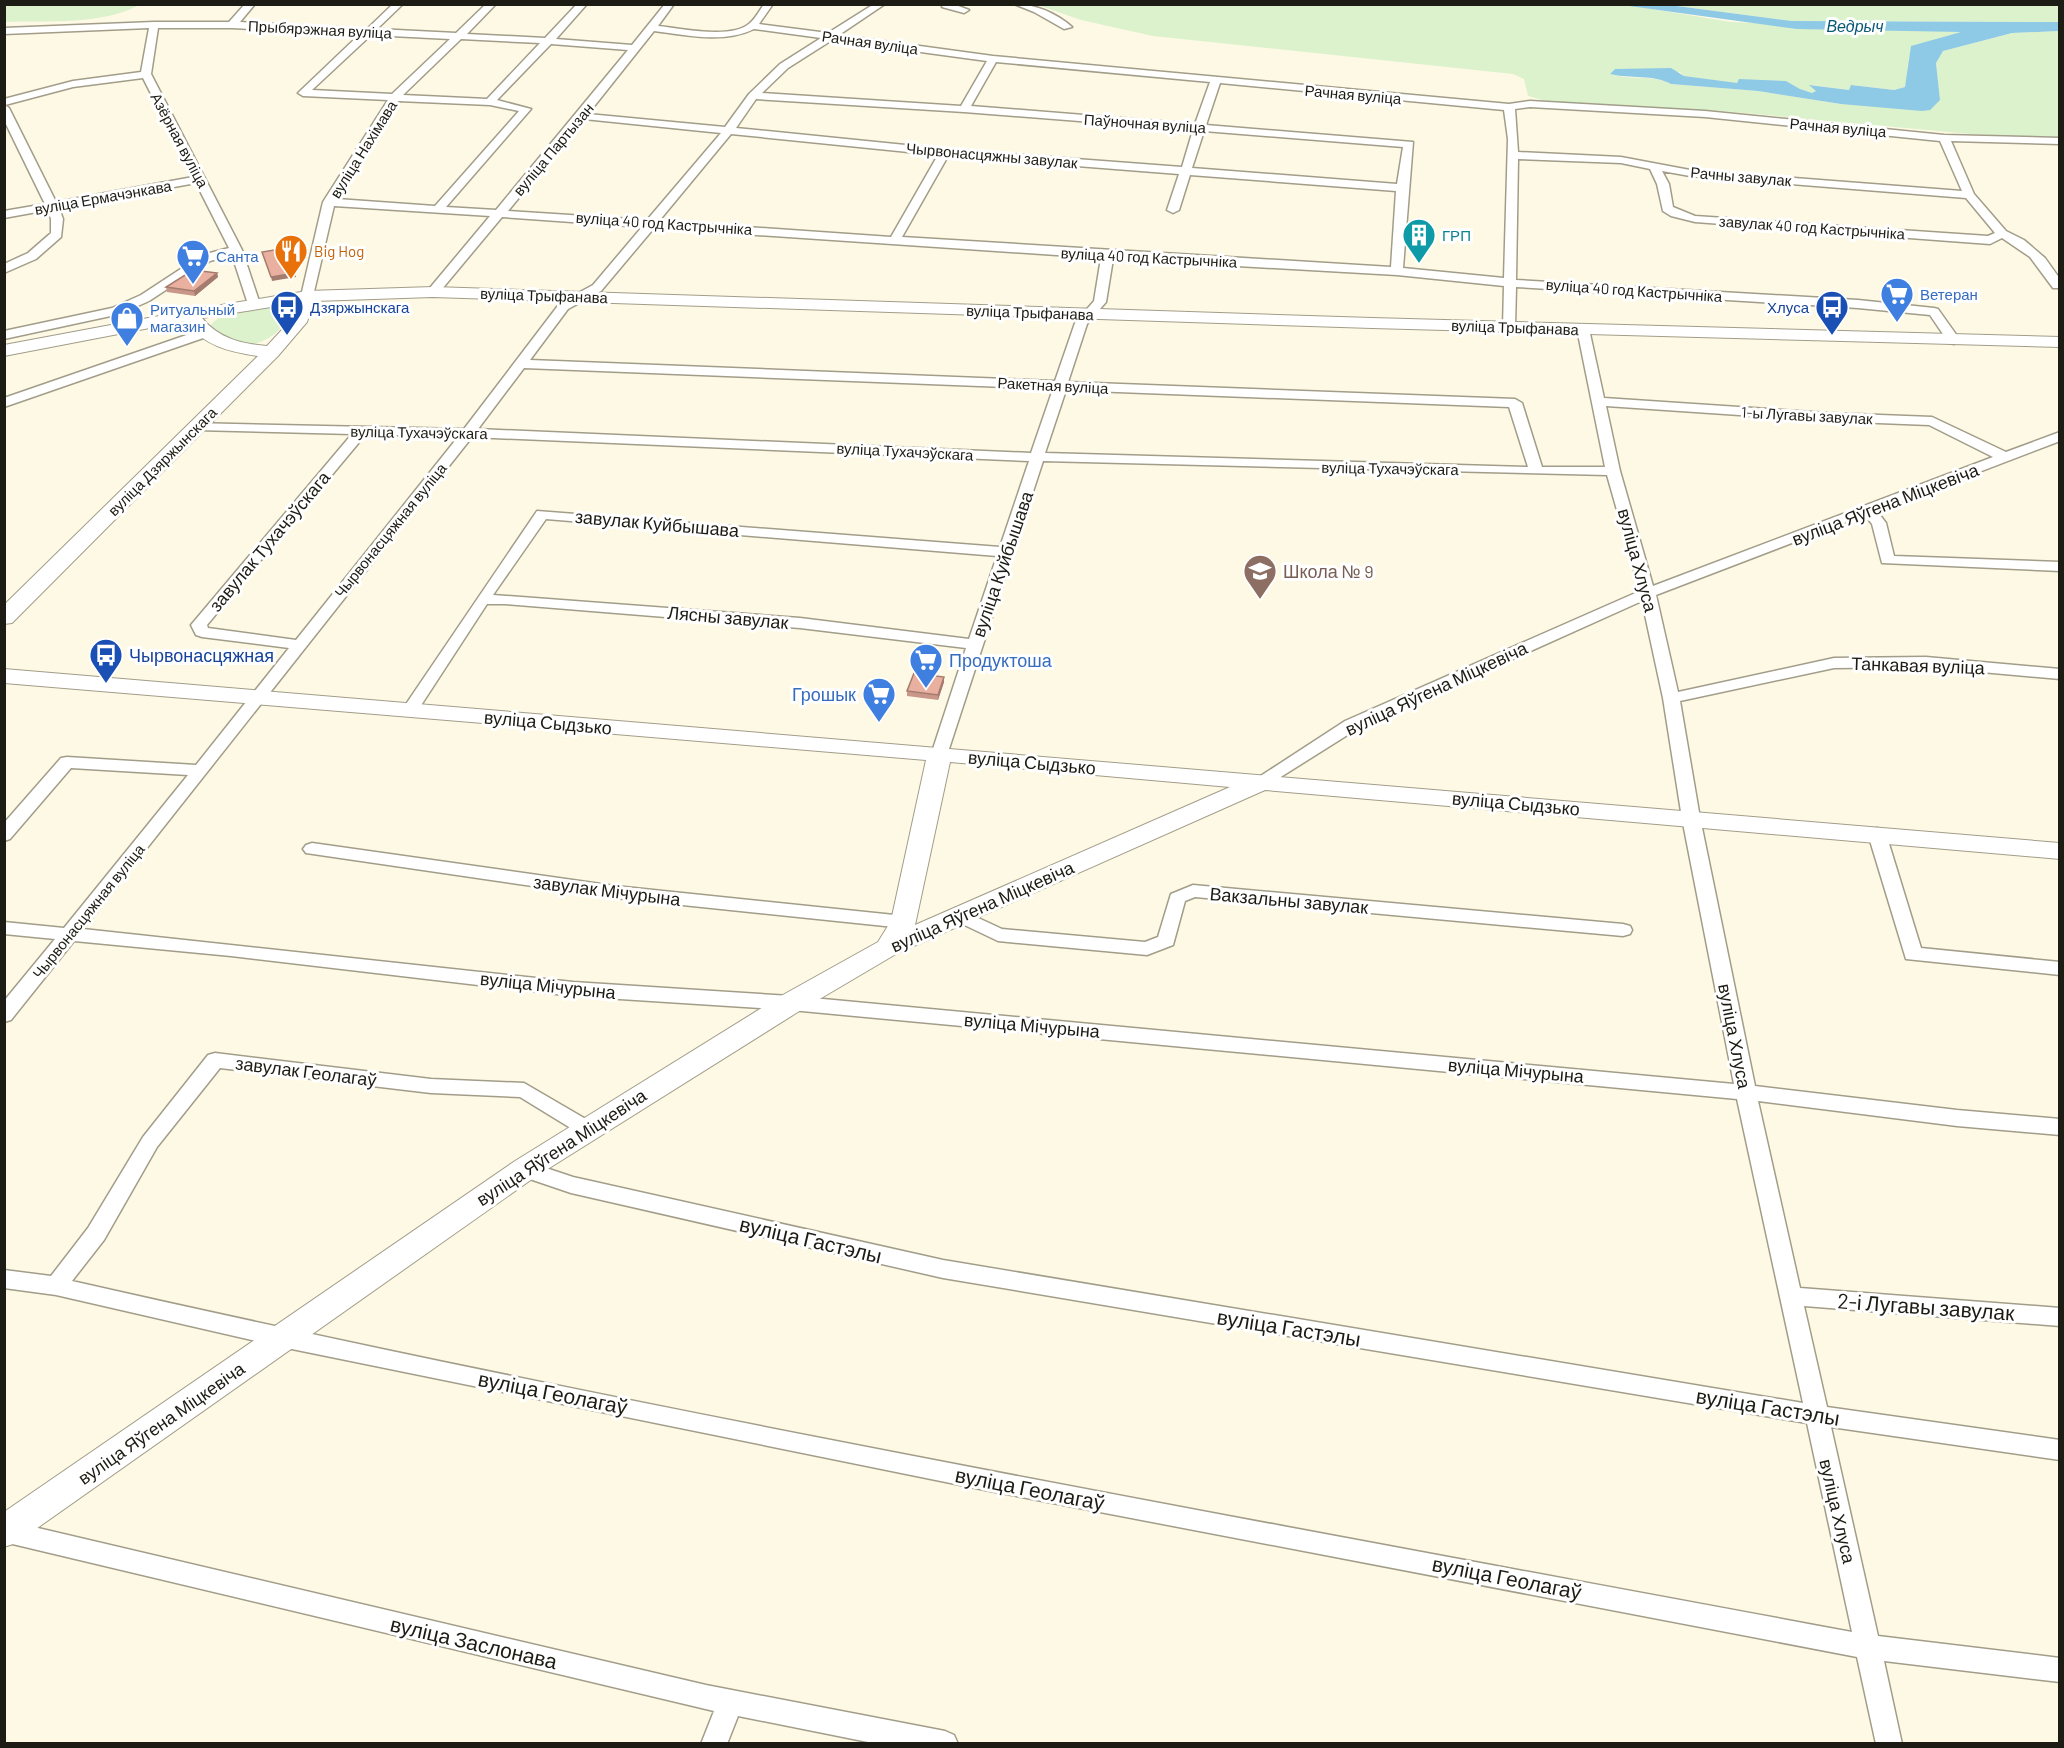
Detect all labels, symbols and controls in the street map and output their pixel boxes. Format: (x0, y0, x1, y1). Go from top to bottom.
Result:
street label: Прыбярэжная вуліца (248, 16, 393, 42)
water label: Ведрыч (1826, 16, 1884, 35)
street label: Рачная вуліца (821, 26, 920, 58)
street label: Рачная вуліца (1304, 81, 1403, 107)
street label: Азёрная вуліца (147, 89, 213, 191)
street label: вуліца Нахімава (326, 96, 401, 201)
street label: вуліца Партызан (509, 99, 597, 199)
street label: Паўночная вуліца (1083, 110, 1207, 136)
street label: Рачная вуліца (1789, 114, 1888, 140)
street label: Чырвонасцяжны завулак (906, 139, 1079, 171)
street label: Рачны завулак (1690, 163, 1793, 189)
street label: вуліца Ермачэнкава (33, 176, 173, 218)
street label: вуліца 40 год Кастрычніка (575, 208, 753, 238)
street label: завулак 40 год Кастрычніка (1718, 212, 1906, 243)
building icon: ГРП (1401, 217, 1437, 264)
place label: ГРП (1442, 226, 1471, 244)
restaurant icon: Big Hog (273, 233, 309, 280)
supermarket icon: Санта (175, 238, 211, 285)
place label: Big Hog (314, 242, 364, 260)
street label: вуліца 40 год Кастрычніка (1060, 243, 1238, 271)
place label: Санта (216, 247, 259, 265)
street label: вуліца 40 год Кастрычніка (1545, 275, 1723, 305)
supermarket icon: Ветеран (1879, 276, 1915, 323)
street label: вуліца Трыфанава (480, 284, 609, 306)
place label: Ветеран (1920, 285, 1978, 303)
bus stop icon: Дзяржынскага (269, 289, 305, 336)
bus stop icon: Хлуса (1814, 289, 1850, 336)
place label: Дзяржынскага (310, 298, 410, 316)
place label: Хлуса (1767, 298, 1810, 316)
shop icon: Ритуальный магазин (109, 300, 145, 347)
place label: Ритуальный магазин (150, 300, 235, 335)
street label: вуліца Трыфанава (966, 301, 1095, 323)
street label: вуліца Трыфанава (1451, 316, 1580, 338)
street label: Ракетная вуліца (997, 373, 1109, 397)
street label: вуліца Дзяржынскага (104, 403, 220, 519)
street label: 1-ы Лугавы завулак (1741, 403, 1874, 427)
street label: вуліца Тухачэўскага (350, 422, 488, 442)
street label: вуліца Тухачэўскага (836, 438, 975, 464)
street label: вуліца Тухачэўскага (1321, 458, 1459, 478)
street label: вуліца Яўгена Міцкевіча (1789, 458, 1982, 550)
street label: Чырвонасцяжная вуліца (330, 459, 450, 601)
street label: завулак Тухачэўскага (204, 466, 335, 616)
street label: вуліца Куйбышава (967, 487, 1038, 640)
street label: завулак Куйбышава (574, 505, 741, 541)
street label: вуліца Хлуса (1614, 506, 1663, 615)
school or university icon: Школа № 9 (1242, 553, 1278, 600)
place label: Школа № 9 (1283, 560, 1374, 582)
street label: Лясны завулак (667, 601, 790, 633)
street label: вуліца Яўгена Міцкевіча (1342, 636, 1531, 740)
bus stop icon: Чырвонасцяжная (88, 637, 124, 684)
supermarket icon: Продуктоша (908, 642, 944, 689)
place label: Чырвонасцяжная (129, 644, 274, 666)
place label: Продуктоша (949, 649, 1053, 671)
street label: Танкавая вуліца (1851, 652, 1986, 678)
supermarket icon: Грошык (861, 676, 897, 723)
place label: Грошык (792, 683, 856, 705)
street label: вуліца Сыдзько (483, 705, 613, 739)
street label: вуліца Сыдзько (967, 745, 1097, 779)
street label: вуліца Сыдзько (1451, 786, 1581, 820)
street label: Чырвонасцяжная вуліца (28, 840, 148, 982)
street label: вуліца Яўгена Міцкевіча (887, 855, 1078, 956)
street label: завулак Мічурына (532, 870, 683, 910)
street label: Вакзальны завулак (1209, 882, 1369, 918)
street label: вуліца Мічурына (479, 967, 618, 1003)
street label: вуліца Хлуса (1714, 982, 1756, 1091)
street label: вуліца Мічурына (963, 1008, 1102, 1042)
street label: завулак Геолагаў (234, 1051, 378, 1091)
street label: вуліца Мічурына (1447, 1053, 1586, 1087)
street label: вуліца Яўгена Міцкевіча (472, 1083, 651, 1210)
street label: вуліца Гастэлы (737, 1210, 885, 1268)
street label: 2-і Лугавы завулак (1837, 1287, 2016, 1325)
street label: вуліца Гастэлы (1215, 1303, 1363, 1351)
street label: вуліца Яўгена Міцкевіча (73, 1357, 249, 1489)
street label: вуліца Геолагаў (476, 1365, 630, 1419)
street label: вуліца Гастэлы (1694, 1382, 1842, 1430)
street label: вуліца Хлуса (1815, 1457, 1861, 1566)
street label: вуліца Геолагаў (953, 1461, 1107, 1515)
street label: вуліца Геолагаў (1430, 1550, 1584, 1604)
street label: вуліца Заслонава (388, 1611, 560, 1673)

